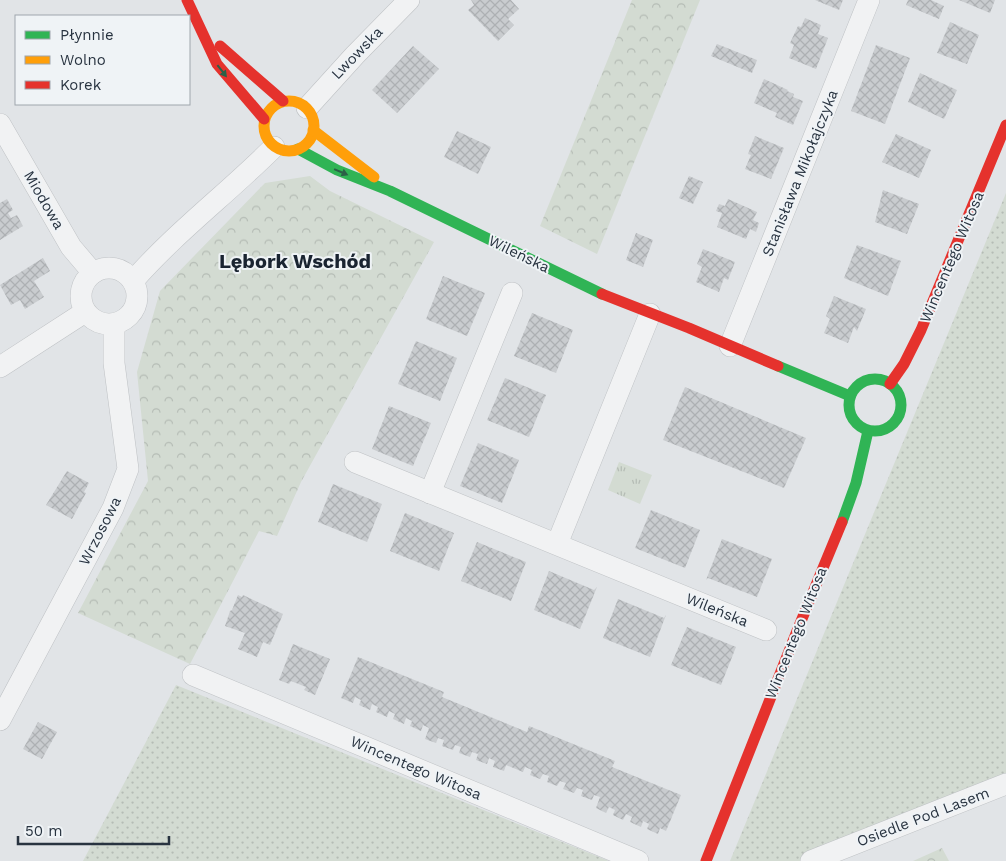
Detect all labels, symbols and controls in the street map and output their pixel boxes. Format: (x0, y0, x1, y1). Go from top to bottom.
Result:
legend (15, 15, 190, 105)
street label: Lwowska (328, 23, 387, 83)
text: Płynnie (60, 26, 114, 44)
text: Wolno (60, 51, 106, 69)
one-way arrow (217, 64, 228, 77)
text: Korek (60, 76, 102, 94)
street label: Stanisława Mikołajczyka (758, 87, 842, 259)
street label: Miodowa (20, 167, 68, 233)
one-way arrow (334, 168, 348, 176)
street label: Wincentego Witosa (916, 188, 988, 325)
street label: Wileńska (486, 232, 553, 277)
district label: Lębork Wschód (219, 249, 371, 273)
street label: Wrzosowa (75, 493, 125, 568)
street label: Wincentego Witosa (761, 564, 831, 702)
street label: Wileńska (683, 589, 751, 631)
street label: Wincentego Witosa (348, 732, 485, 804)
street label: Osiedle Pod Lasem (854, 783, 992, 851)
scale bar (18, 814, 169, 846)
text: 50 m (25, 822, 62, 840)

